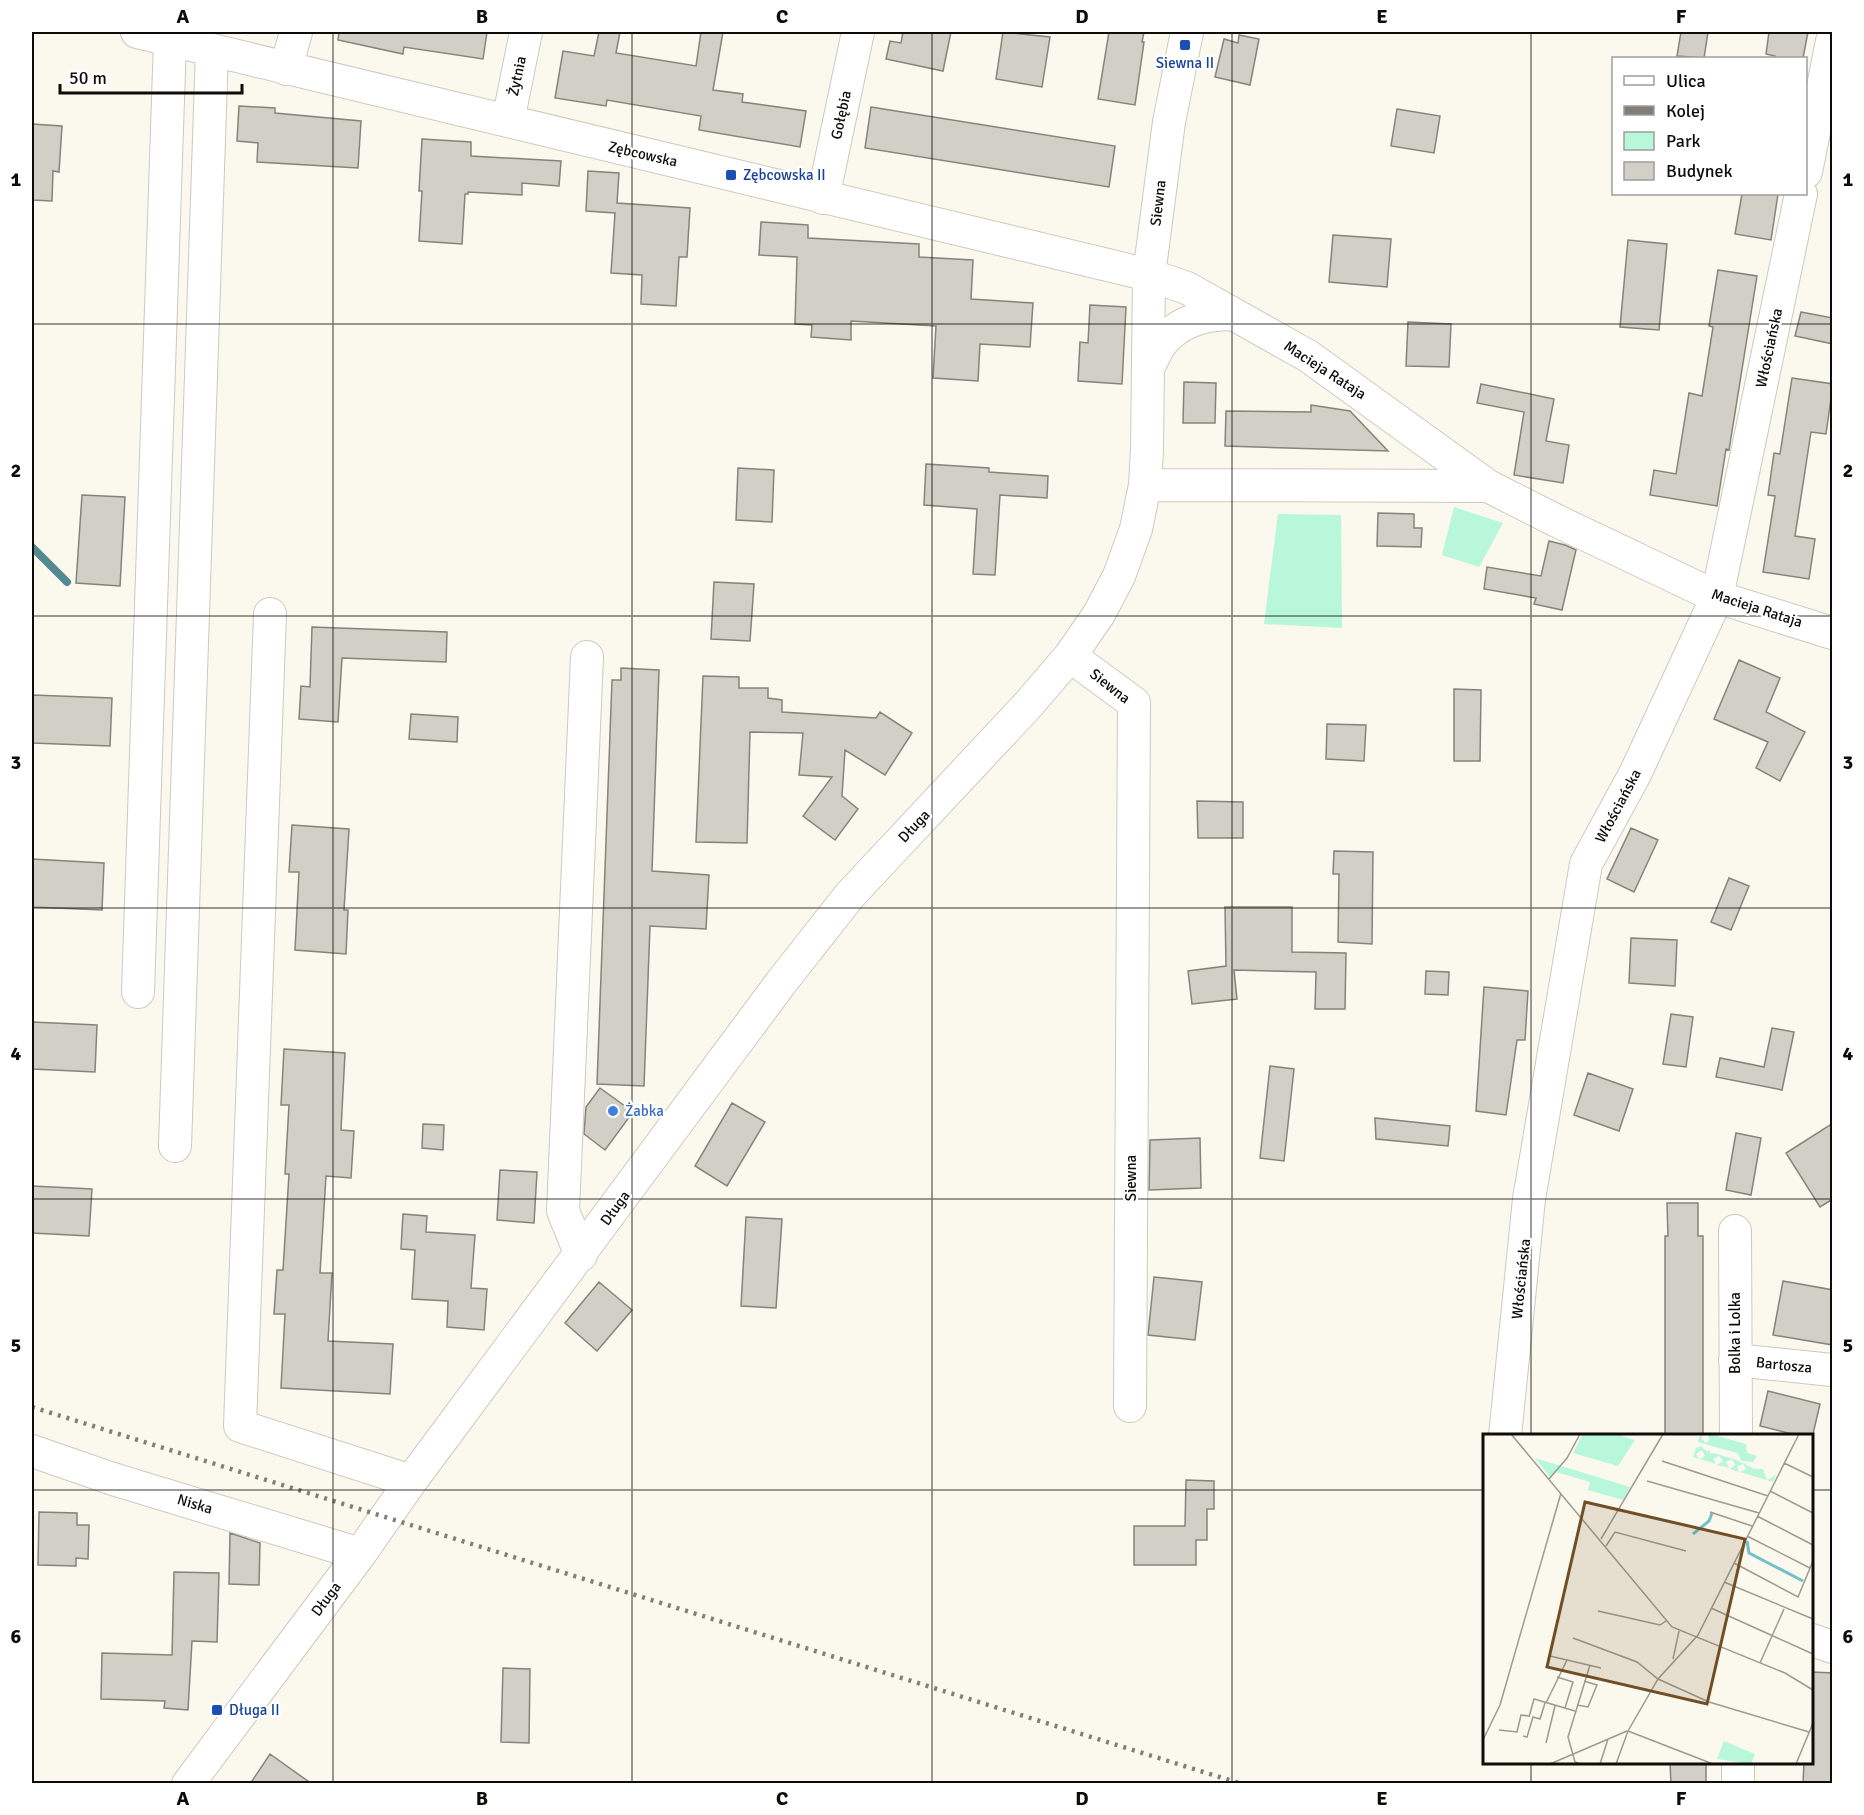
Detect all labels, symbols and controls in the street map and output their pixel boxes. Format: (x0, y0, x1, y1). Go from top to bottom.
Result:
text: A (177, 4, 190, 29)
text: B (476, 4, 488, 29)
text: C (776, 4, 788, 29)
text: D (1075, 4, 1089, 29)
text: E (1376, 4, 1388, 29)
text: F (1676, 4, 1687, 29)
marker: Siewna II (1178, 38, 1192, 52)
street label: Żytnia (504, 54, 530, 98)
place label: Siewna II (1156, 54, 1214, 72)
scale bar (60, 57, 242, 95)
legend (1612, 57, 1807, 195)
text: 50 m (69, 67, 107, 89)
text: Ulica (1666, 70, 1706, 92)
street label: Gołębia (827, 89, 855, 141)
text: Kolej (1666, 100, 1705, 122)
text: Park (1666, 130, 1701, 152)
street label: Zębcowska (607, 137, 679, 171)
text: Budynek (1666, 160, 1733, 182)
place label: Zębcowska II (743, 166, 826, 184)
text: 1 (11, 167, 22, 192)
text: 1 (1843, 167, 1854, 192)
marker: Zębcowska II (724, 168, 738, 182)
street label: Siewna (1146, 179, 1170, 227)
street label: Włościańska (1752, 307, 1786, 389)
street label: Macieja Rataja (1280, 337, 1370, 403)
text: 2 (11, 458, 21, 483)
text: 2 (1843, 458, 1853, 483)
street label: Macieja Rataja (1709, 585, 1805, 631)
street label: Siewna (1086, 665, 1134, 707)
text: 3 (11, 750, 21, 775)
text: 3 (1843, 750, 1853, 775)
street label: Włościańska (1591, 766, 1645, 846)
street label: Długa (894, 806, 934, 846)
text: 4 (11, 1041, 22, 1066)
text: 4 (1843, 1041, 1854, 1066)
place label: Żabka (625, 1102, 664, 1120)
marker: Żabka (606, 1104, 620, 1118)
street label: Siewna (1122, 1155, 1140, 1201)
street label: Długa (596, 1187, 634, 1229)
street label: Włościańska (1508, 1238, 1534, 1320)
street label: Bolka i Lolka (1726, 1292, 1744, 1374)
text: 5 (11, 1333, 21, 1358)
text: 5 (1843, 1333, 1853, 1358)
street label: Bartosza (1755, 1353, 1813, 1377)
inset map (1483, 1434, 1813, 1764)
street label: Niska (175, 1490, 215, 1518)
street label: Długa (307, 1578, 345, 1620)
text: 6 (11, 1624, 22, 1649)
text: 6 (1843, 1624, 1854, 1649)
place label: Długa II (229, 1701, 280, 1719)
marker: Długa II (210, 1703, 224, 1717)
text: A (177, 1786, 190, 1811)
text: B (476, 1786, 488, 1811)
text: C (776, 1786, 788, 1811)
text: D (1075, 1786, 1089, 1811)
text: E (1376, 1786, 1388, 1811)
text: F (1676, 1786, 1687, 1811)

